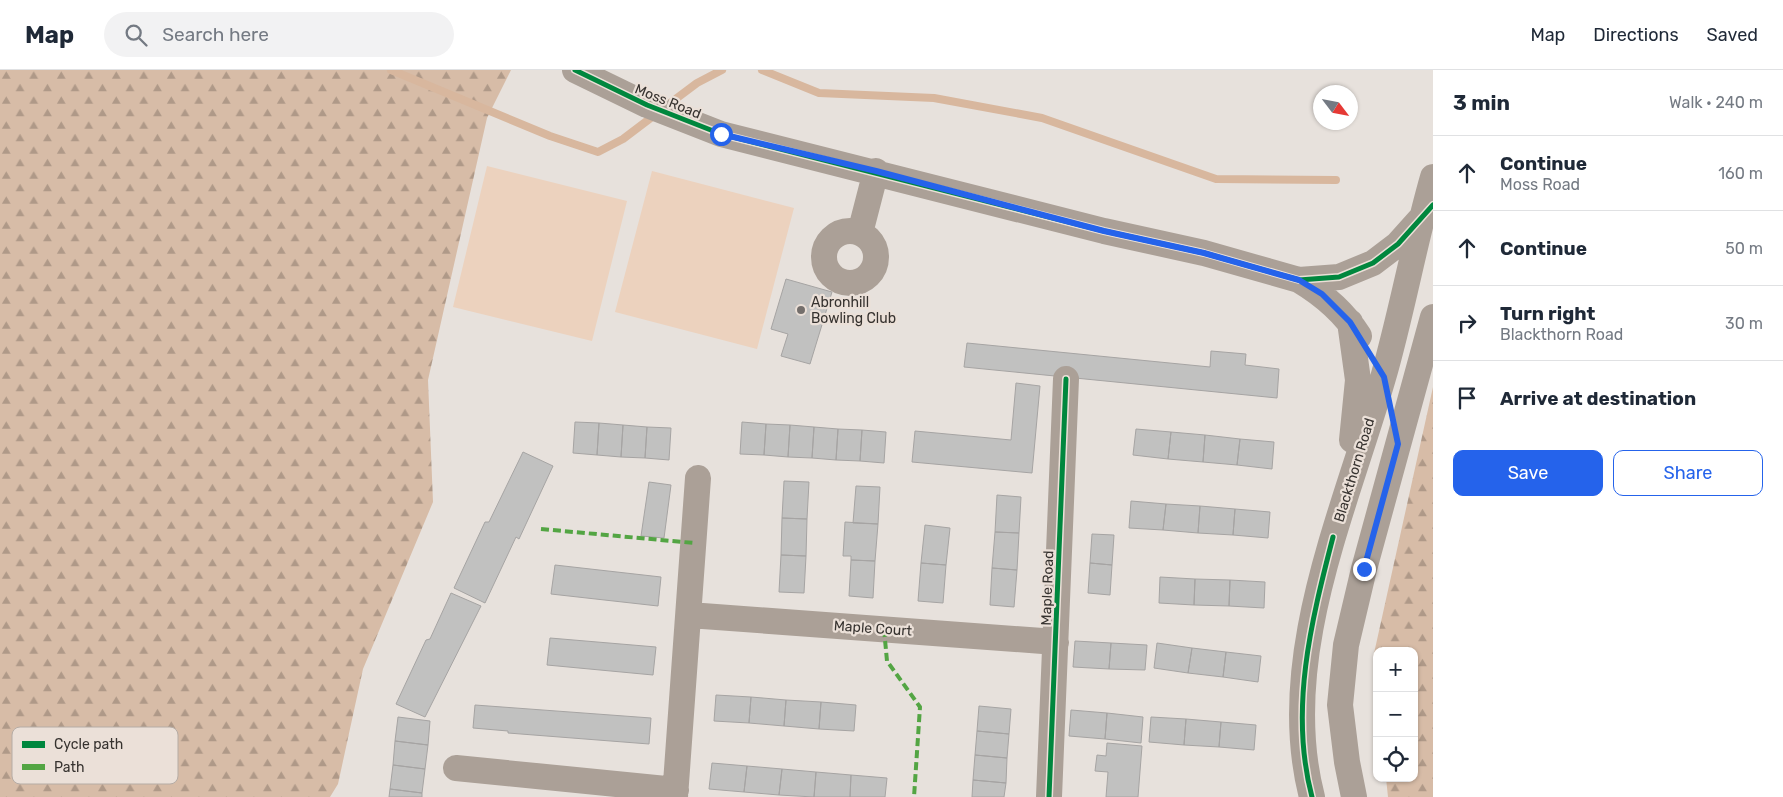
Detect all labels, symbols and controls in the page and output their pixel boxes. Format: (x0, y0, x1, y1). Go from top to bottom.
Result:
search box (104, 12, 454, 57)
text: Map (25, 21, 74, 49)
icon: search (122, 21, 150, 49)
text: Search here (162, 23, 269, 46)
text: Map (1530, 24, 1565, 46)
text: Directions (1593, 24, 1679, 46)
text: Saved (1707, 24, 1758, 46)
street label: Moss Road (632, 80, 703, 122)
north arrow (1313, 85, 1358, 130)
text: 3 min (1453, 90, 1510, 115)
text: Walk · 240 m (1669, 93, 1763, 112)
route start (710, 123, 733, 146)
text: Continue (1500, 152, 1587, 175)
icon: ahead (1453, 159, 1481, 187)
text: 160 m (1718, 164, 1763, 183)
text: Moss Road (1500, 175, 1580, 194)
icon: ahead (1453, 234, 1481, 262)
text: Continue (1500, 237, 1587, 260)
text: 50 m (1725, 239, 1763, 258)
place label: Abronhill Bowling Club (811, 294, 896, 327)
text: Turn right (1500, 302, 1595, 325)
marker: Abronhill Bowling Club (795, 304, 807, 316)
icon: right (1453, 309, 1481, 337)
text: 30 m (1725, 314, 1763, 333)
text: Blackthorn Road (1500, 325, 1623, 344)
icon: arrive (1453, 384, 1481, 412)
text: Arrive at destination (1500, 387, 1696, 410)
street label: Blackthorn Road (1331, 416, 1378, 524)
button: Save (1453, 450, 1603, 496)
button: Share (1613, 450, 1763, 496)
street label: Maple Road (1038, 550, 1057, 626)
route end (1353, 558, 1376, 581)
street label: Maple Court (833, 617, 913, 640)
map controls (1373, 647, 1418, 782)
button: + (1373, 647, 1418, 692)
button: − (1373, 692, 1418, 737)
legend (12, 727, 178, 784)
text: Cycle path (54, 736, 123, 753)
button: locate (1373, 737, 1418, 782)
text: Path (54, 759, 85, 776)

